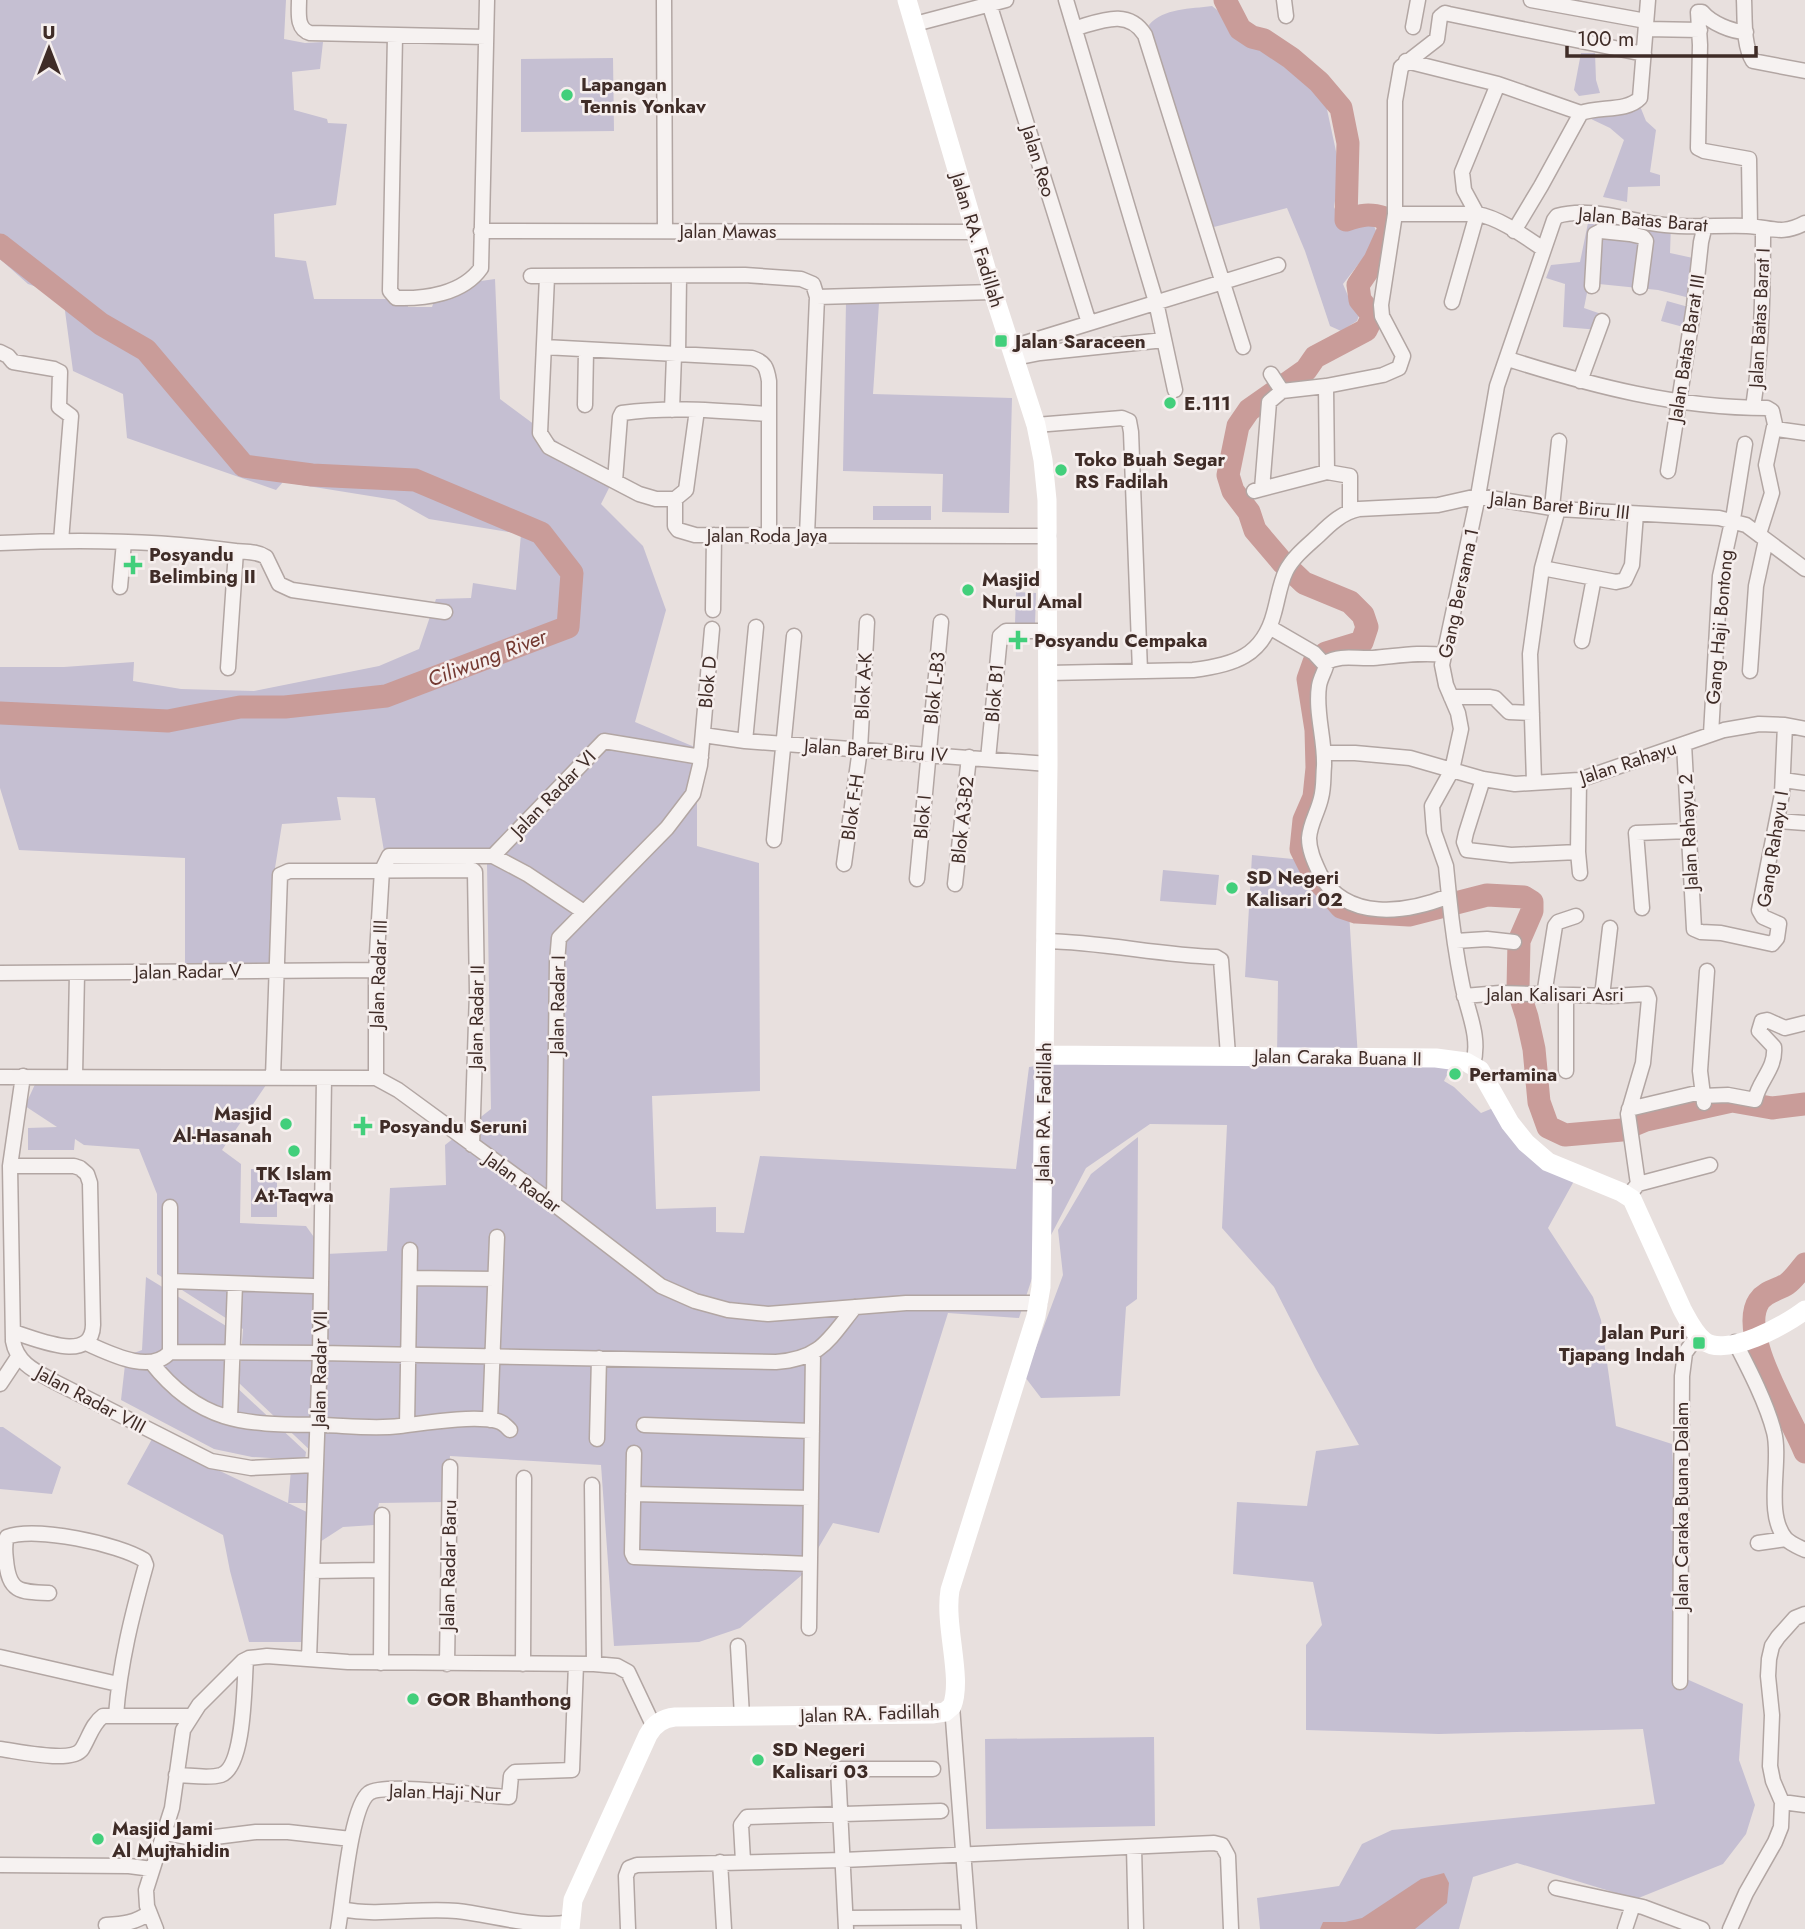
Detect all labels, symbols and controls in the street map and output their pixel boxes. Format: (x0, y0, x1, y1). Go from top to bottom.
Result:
north arrow (14, 14, 84, 84)
scale bar (1567, 14, 1756, 58)
text: U (42, 19, 56, 46)
text: 100 m (1577, 24, 1634, 54)
place label: Lapangan Tennis Yonkav (581, 71, 707, 120)
marker: Lapangan Tennis Yonkav (559, 87, 575, 103)
street label: Jalan Reo (1014, 119, 1062, 200)
street label: Jalan RA. Fadillah (943, 167, 1011, 311)
street label: Jalan Batas Barat (1574, 200, 1709, 239)
street label: Jalan Mawas (676, 218, 777, 245)
street label: Jalan Batas Barat I (1742, 247, 1777, 392)
street label: Jalan Batas Barat III (1661, 272, 1712, 427)
place label: Jalan Saraceen (1011, 328, 1146, 355)
marker: Jalan Saraceen (993, 333, 1009, 349)
place label: E.111 (1184, 390, 1231, 417)
marker: E.111 (1162, 395, 1178, 411)
place label: Toko Buah Segar RS Fadilah (1075, 446, 1225, 495)
marker: Toko Buah Segar RS Fadilah (1053, 462, 1069, 478)
street label: Jalan Baret Biru III (1486, 484, 1631, 526)
street label: Jalan Roda Jaya (704, 522, 827, 549)
street label: Gang Bersama 1 (1432, 526, 1485, 661)
place label: Posyandu Belimbing II (149, 541, 256, 590)
street label: Gang Haji Bontong (1699, 549, 1740, 706)
marker: Posyandu Belimbing II (123, 555, 143, 575)
place label: Masjid Nurul Amal (982, 566, 1083, 615)
marker: Masjid Nurul Amal (960, 582, 976, 598)
water label: Ciliwung River (423, 621, 552, 694)
place label: Posyandu Cempaka (1034, 627, 1207, 654)
marker: Posyandu Cempaka (1008, 630, 1028, 650)
street label: Blok L-B3 (917, 650, 952, 726)
street label: Blok A-K (848, 652, 879, 720)
street label: Blok D (692, 655, 723, 709)
street label: Blok B1 (978, 663, 1010, 723)
street label: Jalan Baret Biru IV (800, 732, 949, 769)
street label: Jalan Rahayu (1574, 734, 1680, 792)
street label: Jalan Radar VI (503, 744, 602, 845)
street label: Blok F-H (835, 772, 870, 842)
street label: Jalan Rahayu 2 (1672, 773, 1705, 894)
street label: Blok A3-B2 (944, 775, 981, 865)
street label: Gang Rahayu I (1750, 789, 1795, 909)
street label: Blok I (907, 794, 938, 840)
place label: SD Negeri Kalisari 02 (1246, 864, 1343, 913)
marker: SD Negeri Kalisari 02 (1224, 880, 1240, 896)
street label: Jalan Radar III (363, 919, 394, 1032)
street label: Jalan Radar I (543, 955, 572, 1058)
street label: Jalan Radar V (131, 957, 242, 986)
street label: Jalan Radar II (462, 965, 491, 1072)
street label: Jalan Kalisari Asri (1483, 981, 1624, 1008)
street label: Jalan RA. Fadillah (1029, 1042, 1058, 1185)
street label: Jalan Caraka Buana II (1251, 1042, 1422, 1072)
place label: Pertamina (1469, 1061, 1557, 1088)
marker: Pertamina (1447, 1066, 1463, 1082)
place label: Masjid Al-Hasanah (172, 1100, 272, 1149)
place label: Posyandu Seruni (379, 1113, 527, 1140)
marker: Masjid Al-Hasanah (278, 1116, 294, 1132)
marker: Posyandu Seruni (353, 1116, 373, 1136)
marker: TK Islam At-Taqwa (286, 1143, 302, 1159)
street label: Jalan Radar (476, 1144, 567, 1220)
place label: TK Islam At-Taqwa (253, 1160, 334, 1209)
street label: Jalan Radar VII (305, 1310, 334, 1431)
place label: Jalan Puri Tjapang Indah (1559, 1319, 1685, 1368)
marker: Jalan Puri Tjapang Indah (1691, 1335, 1707, 1351)
street label: Jalan Radar VIII (28, 1358, 151, 1440)
street label: Jalan Caraka Buana Dalam (1668, 1402, 1695, 1613)
street label: Jalan Radar Baru (434, 1499, 463, 1634)
place label: GOR Bhanthong (427, 1686, 571, 1713)
marker: GOR Bhanthong (405, 1691, 421, 1707)
street label: Jalan RA. Fadillah (797, 1698, 940, 1730)
place label: SD Negeri Kalisari 03 (772, 1736, 868, 1785)
marker: SD Negeri Kalisari 03 (750, 1752, 766, 1768)
street label: Jalan Haji Nur (385, 1777, 502, 1808)
place label: Masjid Jami Al Mujtahidin (111, 1815, 230, 1864)
marker: Masjid Jami Al Mujtahidin (90, 1831, 106, 1847)

